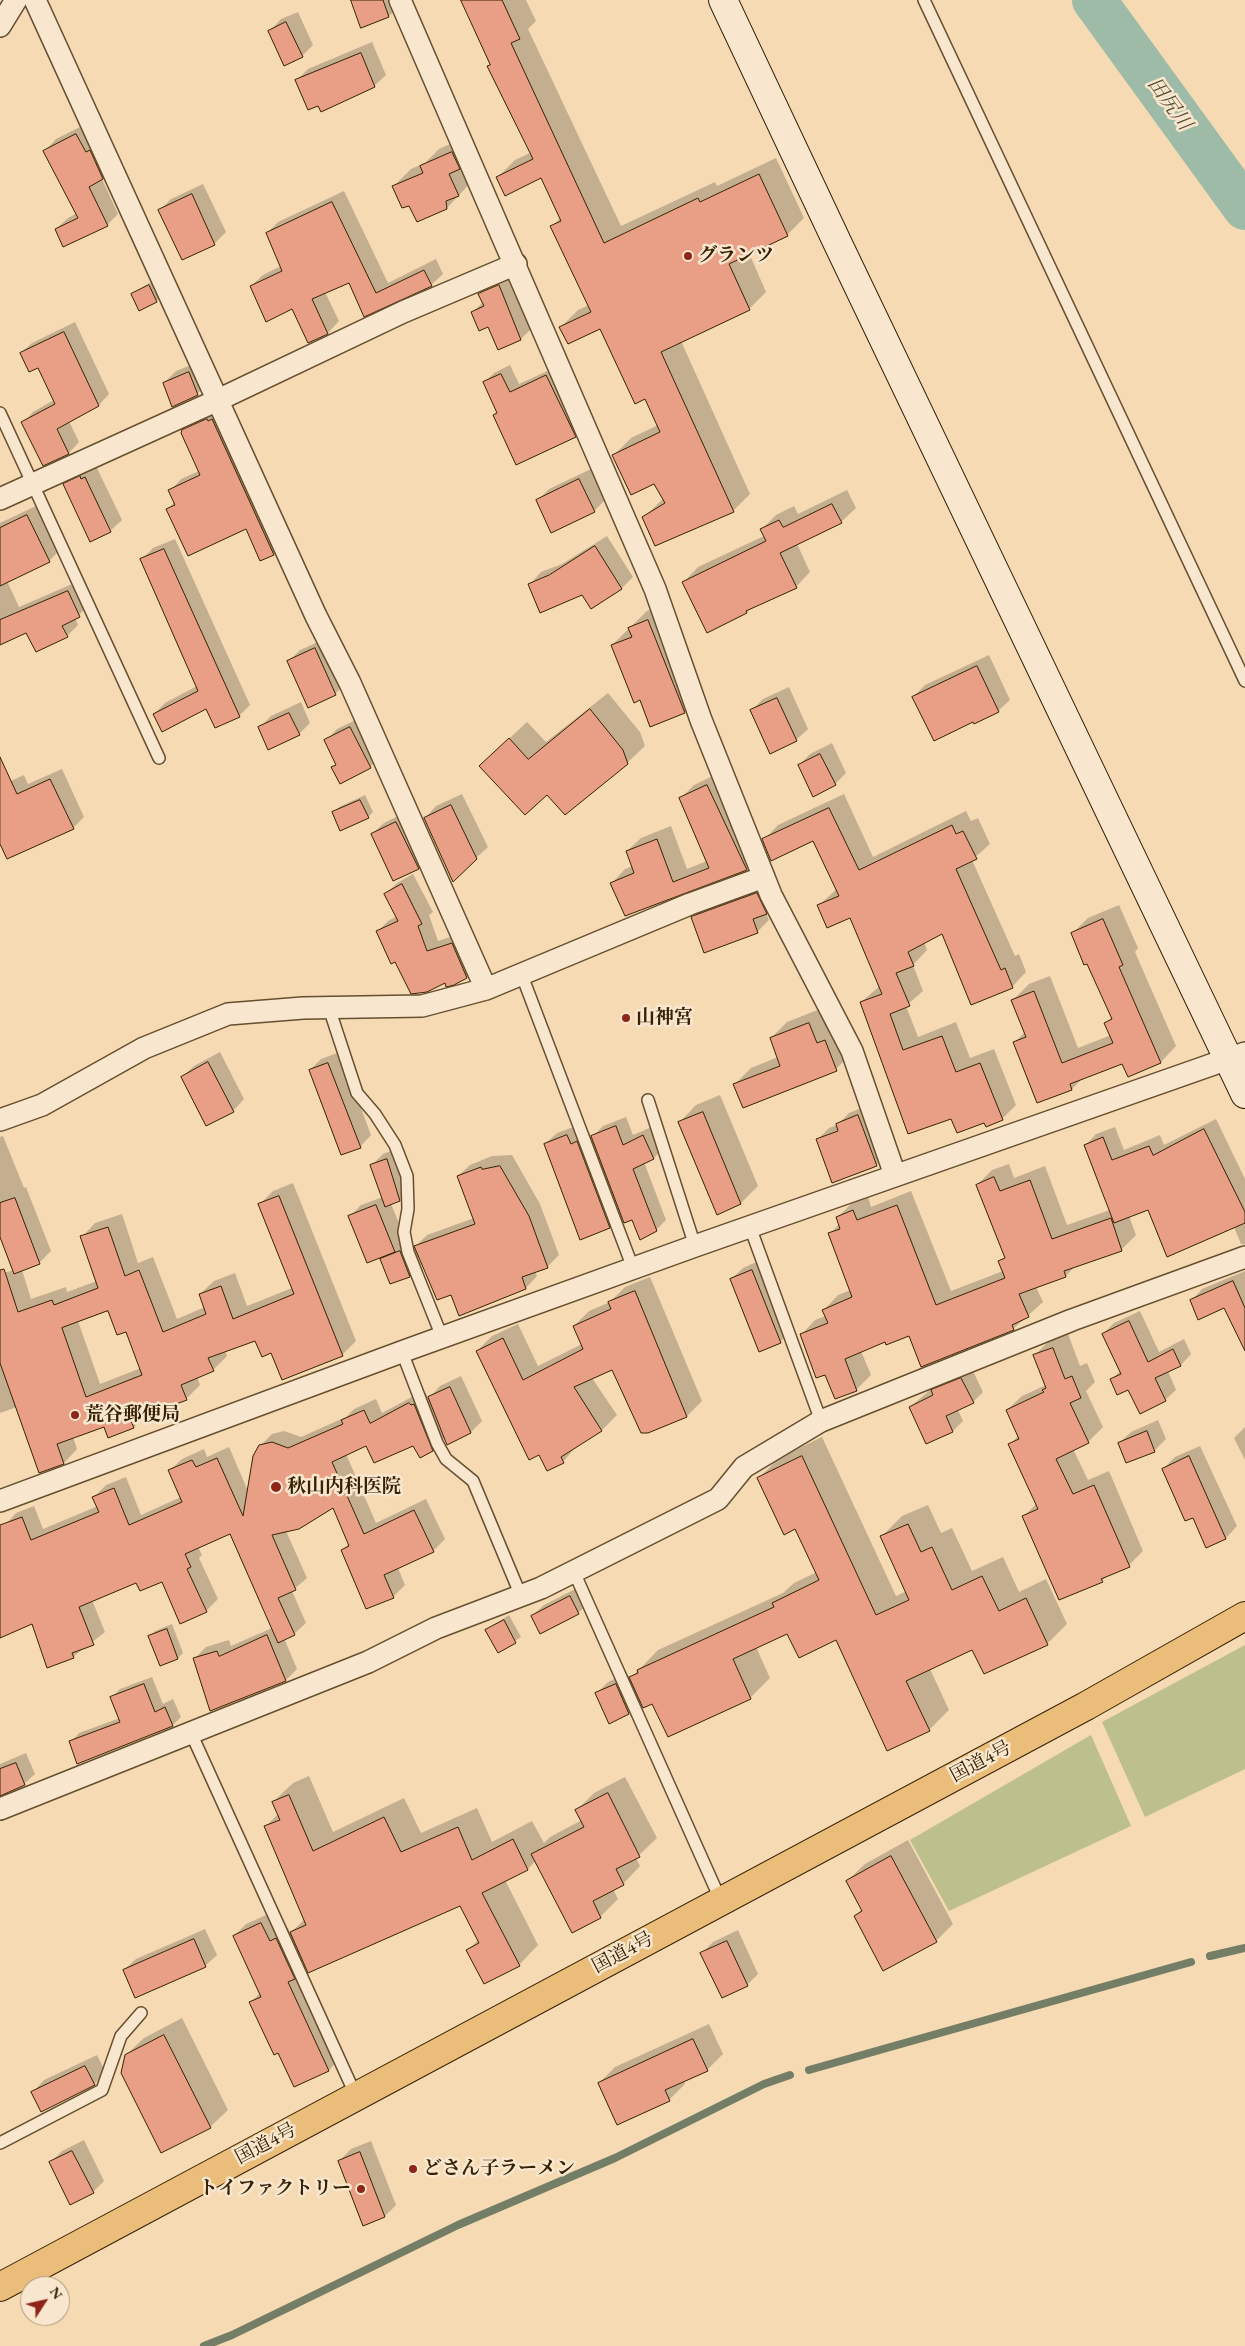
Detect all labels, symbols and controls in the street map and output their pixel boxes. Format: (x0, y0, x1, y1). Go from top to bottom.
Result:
water label: 田尻川 (1142, 73, 1196, 135)
place label: グランツ (698, 245, 774, 267)
marker: グランツ (682, 250, 694, 262)
place label: 山神宮 (636, 1007, 693, 1029)
marker: 山神宮 (620, 1012, 632, 1024)
place label: 荒谷郵便局 (85, 1404, 180, 1426)
marker: 荒谷郵便局 (69, 1409, 81, 1421)
place label: 秋山内科医院 (287, 1476, 401, 1498)
marker: 秋山内科医院 (269, 1480, 283, 1494)
street label: 国道4号 (946, 1736, 1016, 1788)
street label: 国道4号 (588, 1927, 658, 1979)
street label: 国道4号 (231, 2118, 301, 2170)
place label: どさん子ラーメン (423, 2158, 575, 2180)
marker: どさん子ラーメン (407, 2163, 419, 2175)
place label: トイファクトリー (199, 2178, 351, 2200)
marker: トイファクトリー (355, 2183, 367, 2195)
north arrow (20, 2276, 70, 2326)
text: N (46, 2283, 67, 2303)

